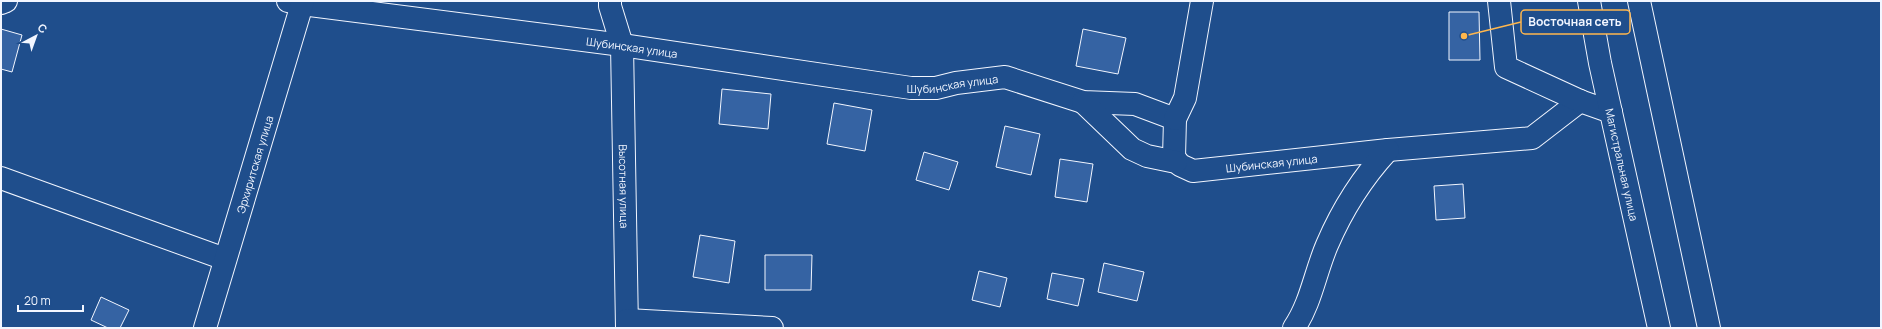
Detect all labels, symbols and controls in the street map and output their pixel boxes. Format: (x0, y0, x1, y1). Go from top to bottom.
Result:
callout: Восточная сеть (1521, 10, 1630, 34)
text: Восточная сеть (1528, 13, 1622, 30)
north arrow (16, 16, 56, 56)
text: С (35, 20, 51, 36)
street label: Шубинская улица (585, 33, 679, 61)
street label: Шубинская улица (907, 70, 999, 96)
street label: Магистральная улица (1603, 107, 1642, 222)
street label: Эрхиритская улица (232, 113, 276, 215)
street label: Высотная улица (616, 144, 633, 228)
street label: Шубинская улица (1225, 150, 1318, 175)
scale bar (18, 287, 83, 313)
text: 20 m (24, 292, 51, 309)

